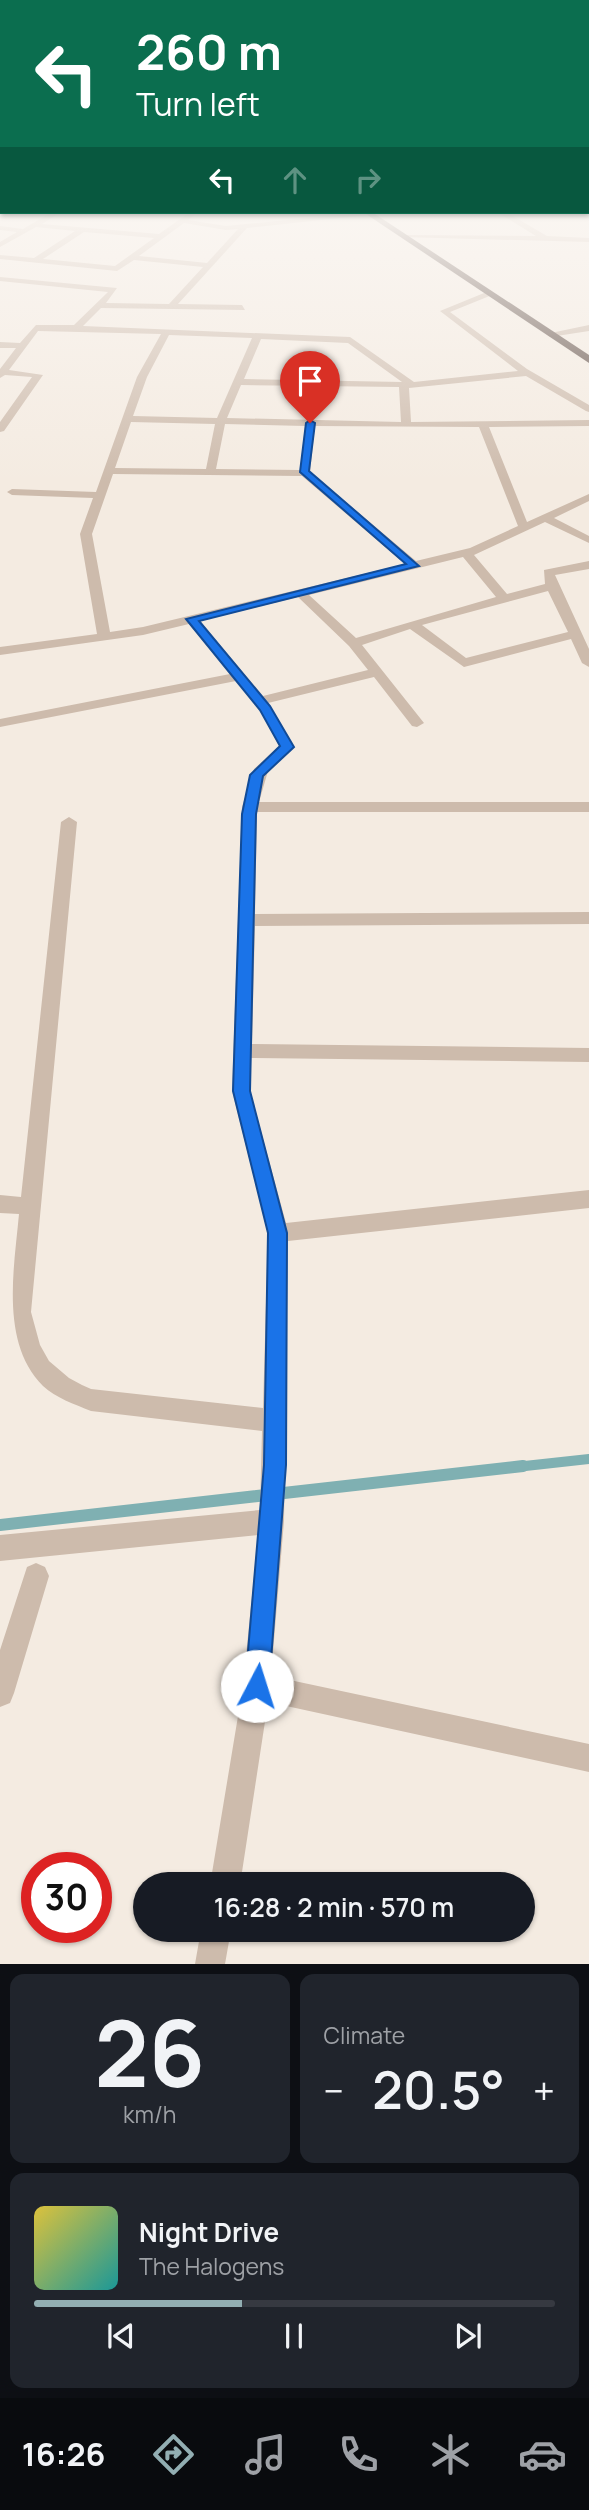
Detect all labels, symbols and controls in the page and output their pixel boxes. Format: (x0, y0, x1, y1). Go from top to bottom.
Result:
text: 260 m (136, 18, 282, 85)
icon: left (21, 28, 112, 119)
text: Turn left (136, 82, 260, 126)
icon: left (203, 161, 241, 199)
icon: ahead (276, 161, 314, 199)
icon: right (349, 161, 387, 199)
pin (280, 351, 340, 423)
icon: arrive (291, 362, 329, 400)
position arrow (220, 1649, 294, 1723)
speed limit sign: 30 (21, 1852, 112, 1943)
text: 16:28 · 2 min · 570 m (214, 1889, 454, 1925)
text: 26 (94, 1990, 205, 2114)
text: Climate (324, 2019, 405, 2051)
text: 20.5° (372, 2054, 505, 2125)
text: − (324, 2064, 344, 2116)
text: + (533, 2064, 555, 2116)
text: km/h (123, 2098, 177, 2130)
text: Night Drive (139, 2214, 279, 2250)
text: The Halogens (139, 2250, 284, 2282)
icon: previous (102, 2317, 140, 2355)
icon: pause (275, 2317, 313, 2355)
icon: next (449, 2317, 487, 2355)
icon: directions (149, 2430, 198, 2479)
icon: music (241, 2430, 290, 2479)
icon: phone (334, 2430, 383, 2479)
icon: climate (426, 2430, 475, 2479)
icon: car (518, 2430, 567, 2479)
text: 16:26 (22, 2432, 105, 2476)

